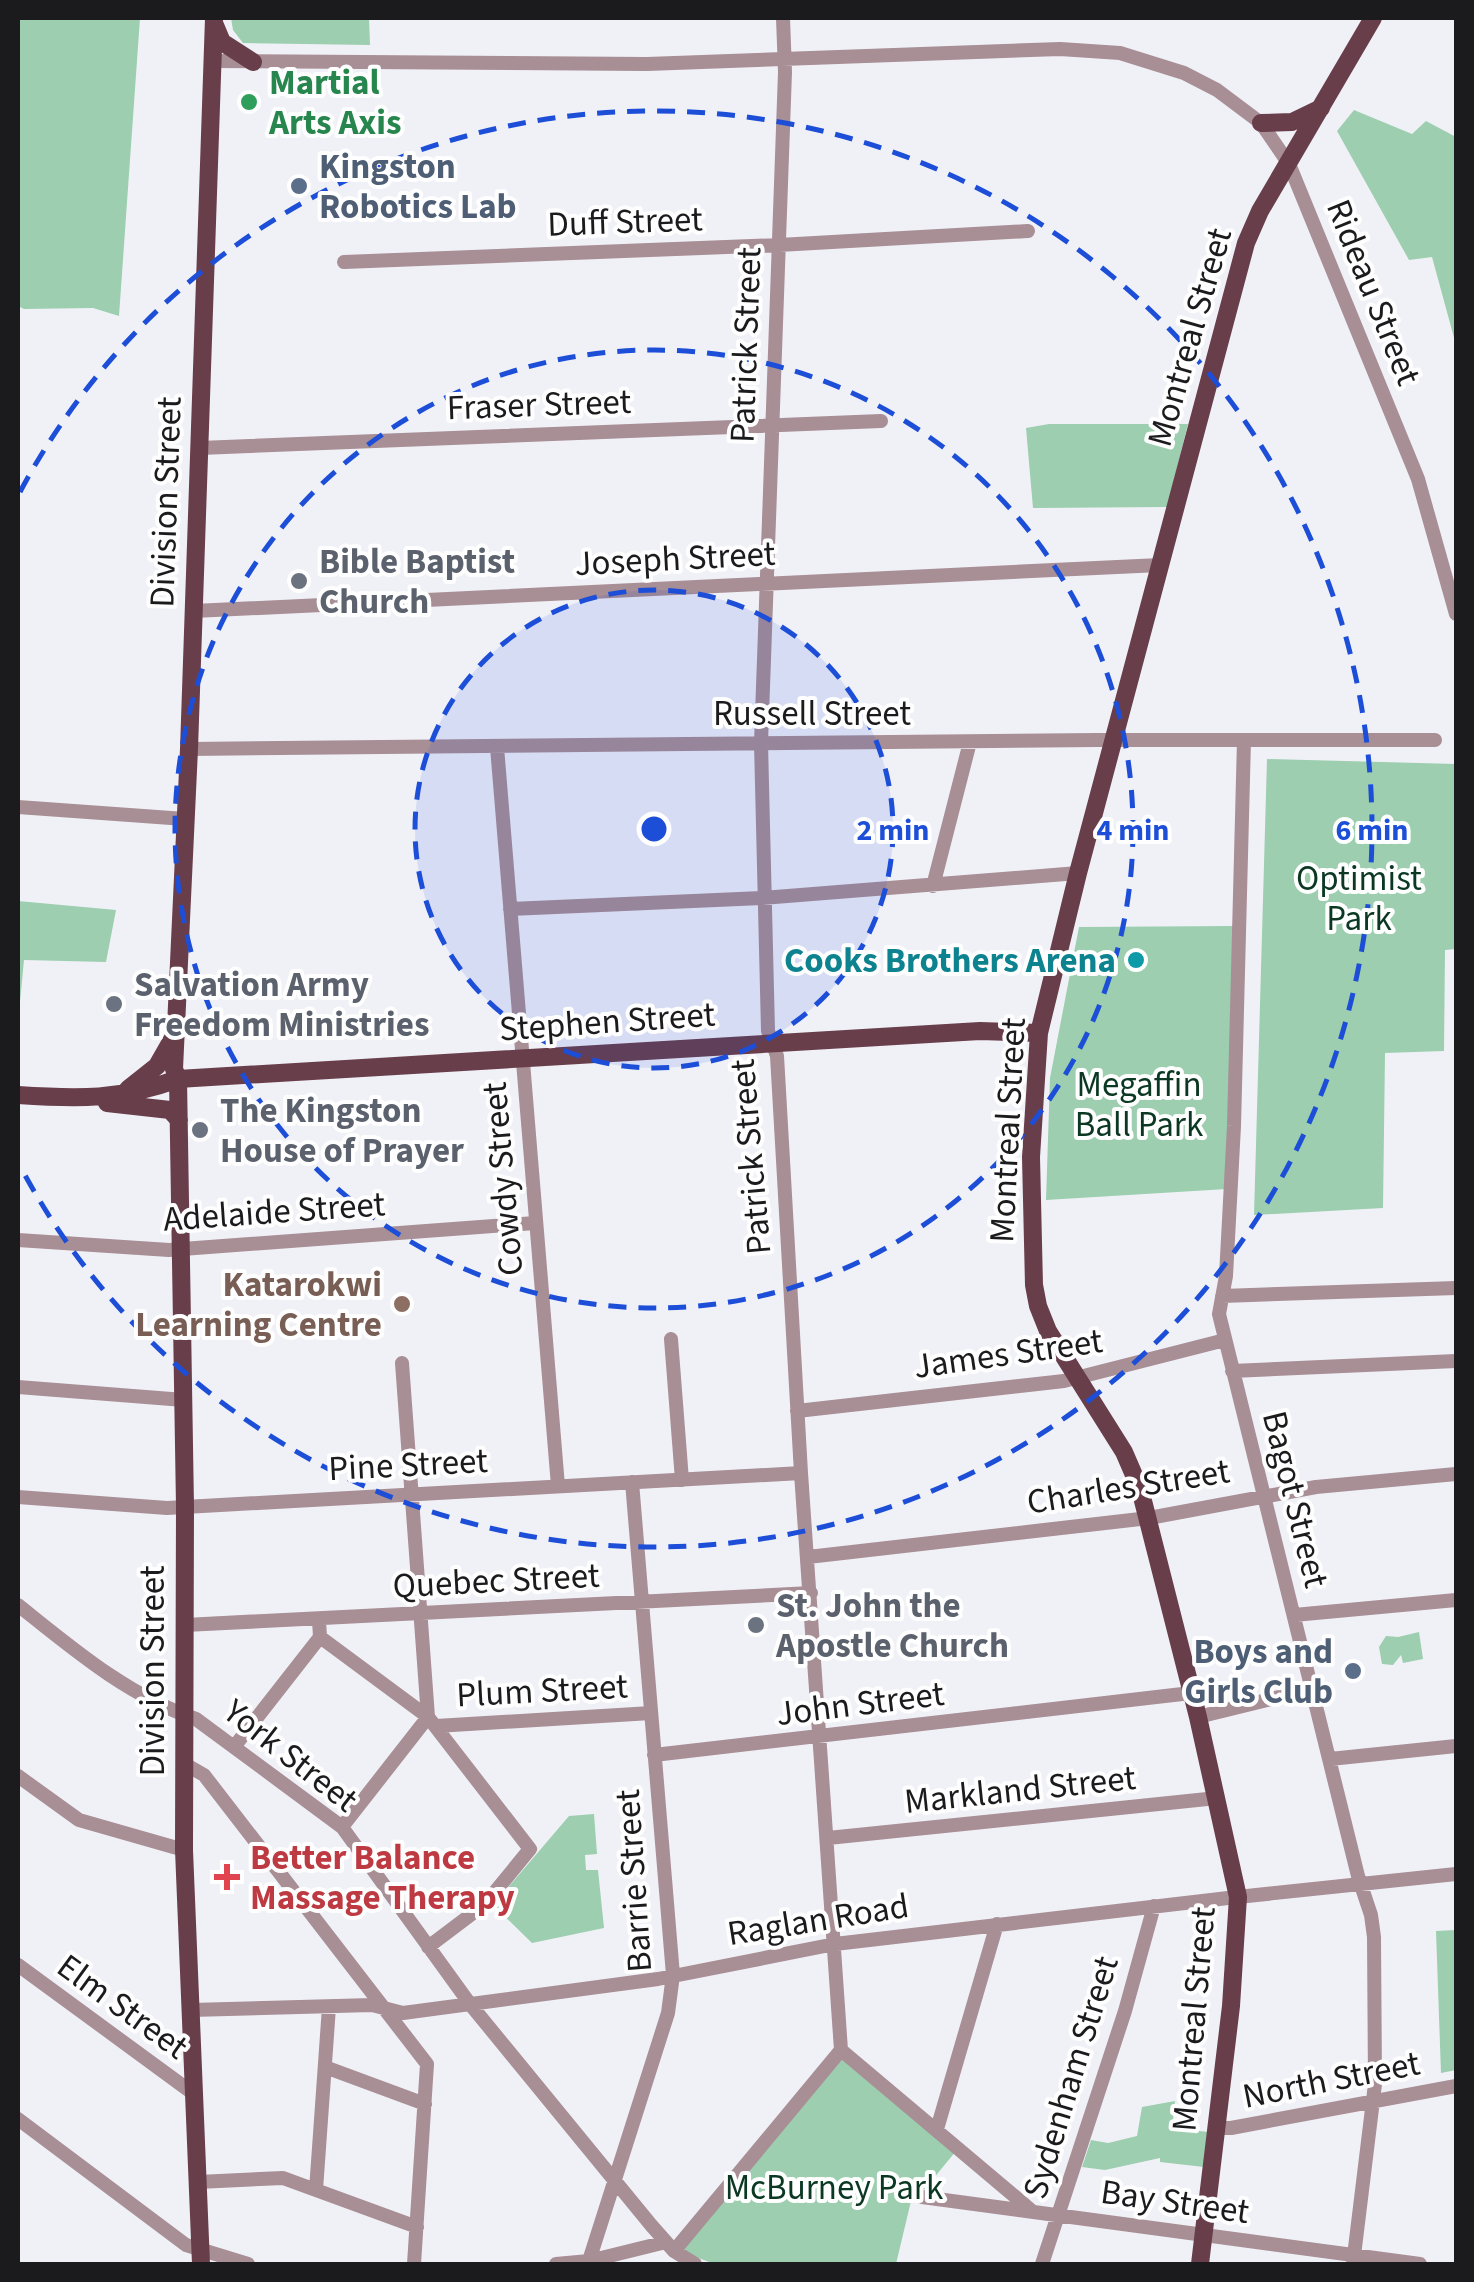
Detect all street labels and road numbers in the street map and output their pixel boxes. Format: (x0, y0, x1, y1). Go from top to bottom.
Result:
street label: Rideau Street (1313, 192, 1433, 393)
street label: Duff Street (546, 194, 704, 250)
street label: Montreal Street (1135, 222, 1245, 452)
street label: Patrick Street (718, 246, 774, 444)
street label: Fraser Street (446, 377, 632, 433)
street label: Division Street (137, 395, 195, 608)
street label: Joseph Street (573, 529, 777, 589)
street label: Russell Street (713, 689, 911, 739)
street label: Stephen Street (497, 990, 717, 1054)
street label: Montreal Street (977, 1016, 1039, 1244)
street label: Patrick Street (718, 1057, 784, 1257)
street label: Cowdy Street (470, 1080, 536, 1278)
street label: Adelaide Street (161, 1179, 387, 1245)
street label: James Street (911, 1316, 1106, 1392)
street label: Bagot Street (1249, 1406, 1341, 1593)
street label: Pine Street (327, 1436, 489, 1494)
street label: Charles Street (1023, 1446, 1233, 1528)
street label: Quebec Street (391, 1551, 601, 1611)
street label: Division Street (128, 1565, 178, 1777)
street label: Plum Street (455, 1662, 629, 1720)
street label: John Street (773, 1669, 947, 1739)
street label: York Street (212, 1687, 368, 1824)
street label: Markland Street (902, 1753, 1138, 1827)
street label: Barrie Street (603, 1788, 665, 1974)
street label: Raglan Road (724, 1881, 912, 1959)
street label: Montreal Street (1159, 1905, 1229, 2134)
street label: Elm Street (47, 1942, 198, 2072)
street label: Sydenham Street (1010, 1950, 1132, 2205)
street label: North Street (1238, 2038, 1424, 2122)
street label: Bay Street (1097, 2167, 1252, 2237)

